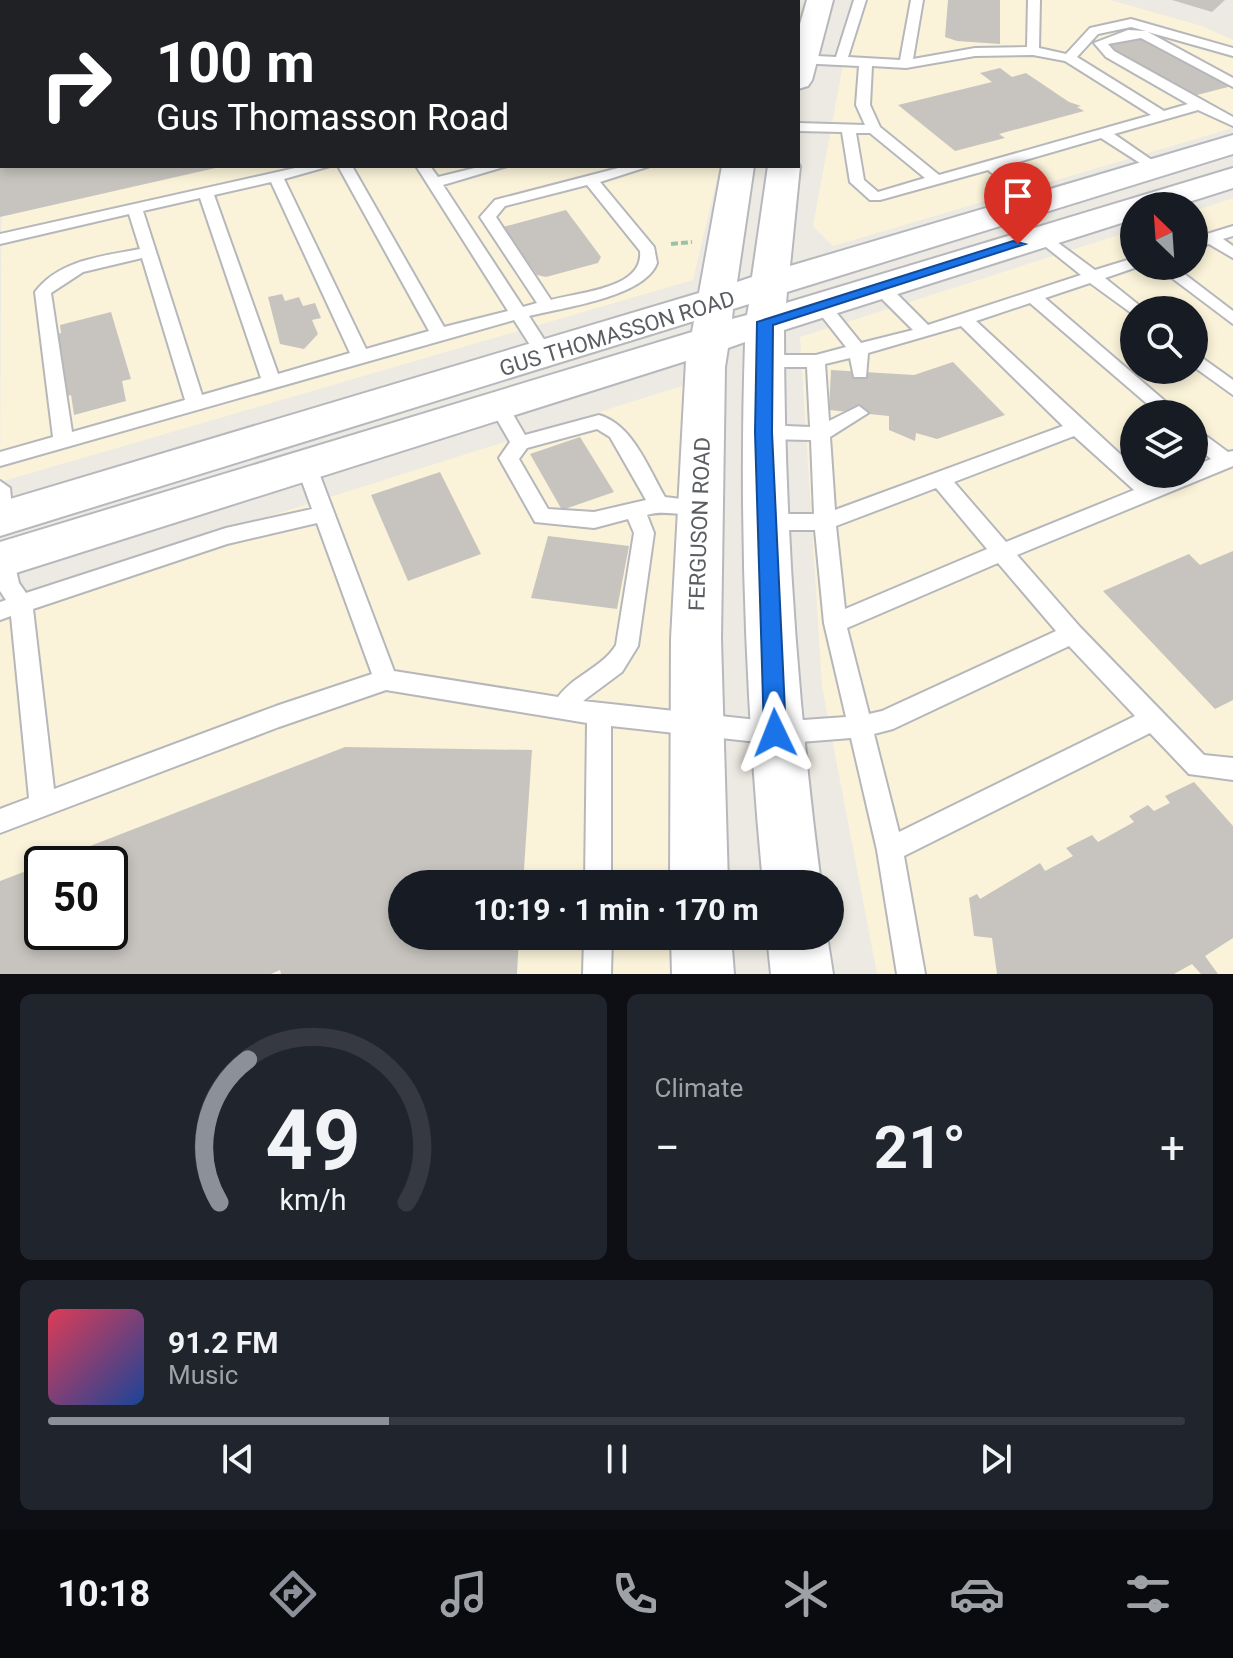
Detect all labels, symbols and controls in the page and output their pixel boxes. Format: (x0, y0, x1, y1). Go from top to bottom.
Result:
text: 100 m (156, 30, 315, 96)
icon: right (24, 32, 128, 136)
text: Gus Thomasson Road (156, 97, 509, 139)
pin (984, 162, 1052, 244)
icon: arrive (996, 174, 1040, 218)
north arrow (1120, 192, 1208, 280)
map controls (1120, 192, 1208, 488)
street label: GUS THOMASSON ROAD (496, 286, 738, 381)
button: search (1120, 296, 1208, 384)
button: layers (1120, 400, 1208, 488)
street label: FERGUSON ROAD (684, 437, 715, 611)
position arrow (733, 691, 817, 775)
speed limit sign: 50 (24, 846, 128, 950)
text: 10:19 · 1 min · 170 m (473, 892, 759, 927)
text: Climate (655, 1073, 743, 1103)
text: 49 (266, 1092, 361, 1189)
text: 21° (874, 1112, 966, 1183)
text: − (655, 1122, 680, 1174)
text: + (1160, 1122, 1185, 1174)
text: km/h (280, 1183, 347, 1217)
text: 91.2 FM (168, 1325, 279, 1360)
text: Music (168, 1360, 238, 1390)
icon: previous (216, 1437, 260, 1481)
icon: pause (595, 1437, 639, 1481)
icon: next (974, 1437, 1018, 1481)
icon: directions (265, 1566, 321, 1622)
icon: music (436, 1566, 492, 1622)
icon: phone (607, 1566, 663, 1622)
icon: climate (778, 1566, 834, 1622)
icon: car (949, 1566, 1005, 1622)
icon: filters (1120, 1566, 1176, 1622)
text: 10:18 (57, 1573, 150, 1615)

